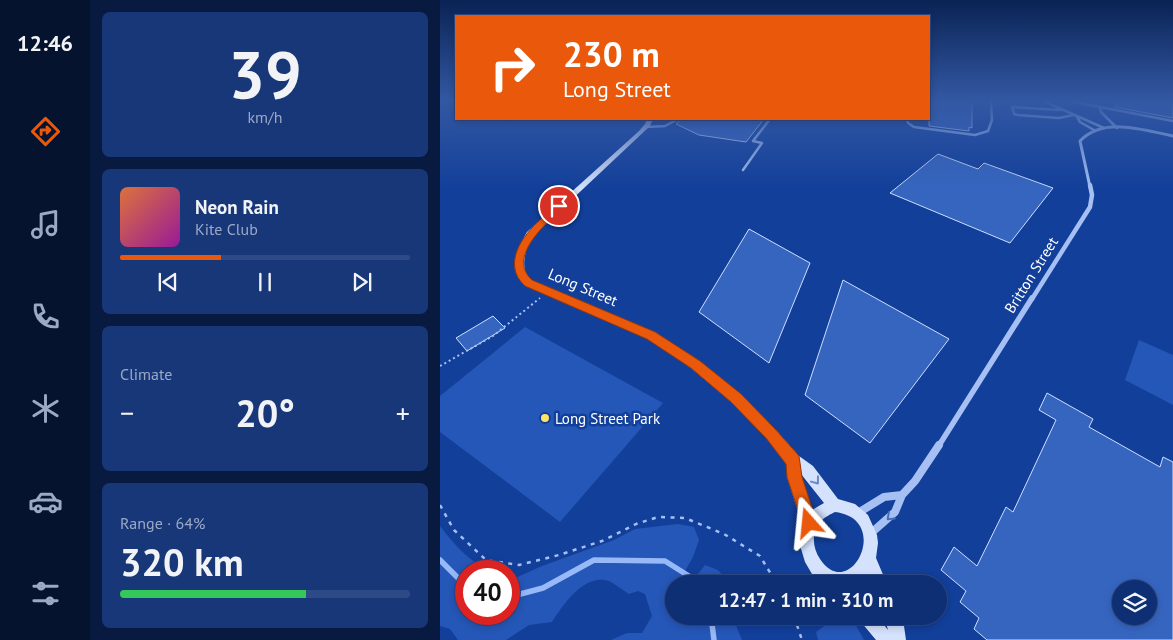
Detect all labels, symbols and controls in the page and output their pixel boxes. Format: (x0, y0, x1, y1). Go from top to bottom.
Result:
text: 12:46 (17, 29, 73, 57)
text: 230 m (563, 31, 660, 77)
text: 39 (228, 32, 302, 116)
icon: right (480, 35, 545, 100)
text: Long Street (563, 75, 671, 103)
text: km/h (247, 107, 283, 127)
icon: directions (28, 114, 63, 149)
pin (538, 185, 580, 227)
icon: arrive (545, 192, 573, 220)
text: Neon Rain (195, 195, 279, 219)
icon: music (28, 207, 63, 242)
text: Kite Club (195, 219, 258, 239)
street label: Britton Street (1000, 233, 1062, 317)
street label: Long Street (545, 264, 621, 310)
icon: previous (154, 268, 182, 296)
icon: pause (251, 268, 279, 296)
icon: next (348, 268, 376, 296)
icon: phone (28, 299, 63, 334)
text: Climate (120, 364, 172, 384)
text: 20° (235, 388, 295, 437)
icon: climate (28, 391, 63, 426)
text: − (120, 394, 134, 431)
text: + (396, 394, 410, 431)
place label: Long Street Park (555, 409, 661, 428)
marker: Long Street Park (539, 412, 551, 424)
one-way arrow (810, 475, 818, 484)
icon: car (28, 484, 63, 519)
position arrow (782, 496, 834, 548)
one-way arrow (886, 511, 895, 520)
text: Range · 64% (120, 513, 205, 533)
text: 320 km (120, 537, 244, 586)
speed limit sign: 40 (455, 560, 520, 625)
icon: filters (28, 576, 63, 611)
map controls (1112, 580, 1157, 625)
button: layers (1112, 580, 1157, 625)
text: 12:47 · 1 min · 310 m (719, 588, 893, 612)

